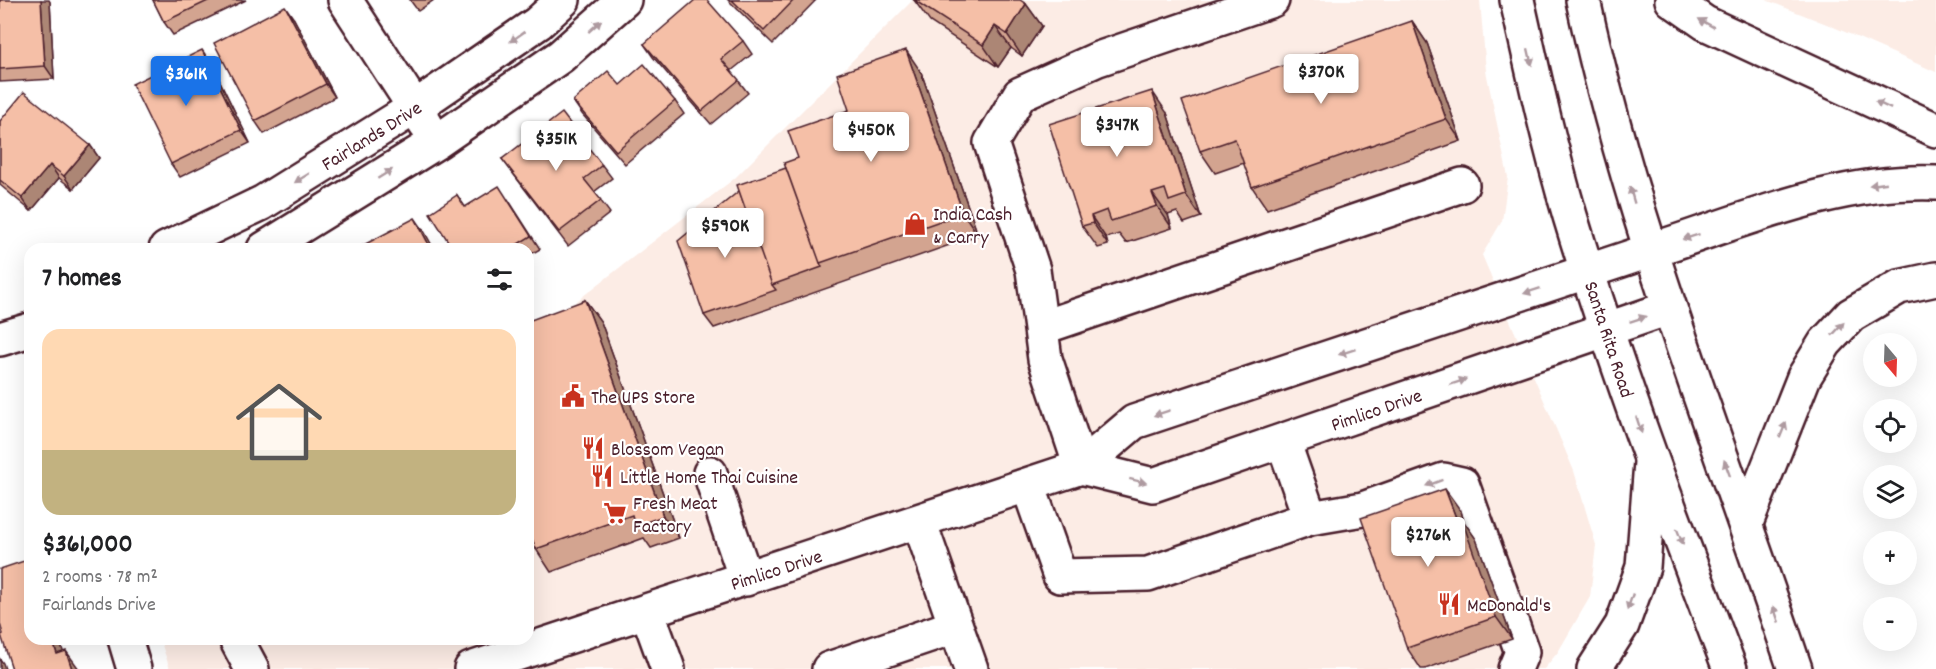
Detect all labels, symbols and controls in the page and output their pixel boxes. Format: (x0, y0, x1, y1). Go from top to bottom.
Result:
one-way arrow (1697, 18, 1714, 28)
one-way arrow (587, 20, 602, 33)
one-way arrow (510, 31, 526, 43)
one-way arrow (1526, 48, 1535, 67)
pin: $370K (1279, 54, 1363, 105)
pin: $361K (144, 56, 228, 107)
text: $370K (1298, 59, 1344, 87)
text: $361K (165, 61, 207, 89)
street label: Fairlands Drive (317, 95, 428, 180)
one-way arrow (1874, 101, 1891, 110)
pin: $347K (1075, 107, 1159, 158)
pin: $450K (829, 112, 913, 163)
text: $347K (1095, 112, 1139, 140)
text: $450K (847, 117, 895, 145)
pin: $351K (514, 121, 598, 172)
text: $351K (535, 126, 577, 154)
one-way arrow (377, 169, 393, 180)
one-way arrow (293, 173, 310, 184)
one-way arrow (1868, 180, 1887, 189)
one-way arrow (1627, 185, 1636, 203)
place label: India Cash & Carry (933, 202, 1012, 253)
pin: $590K (683, 208, 767, 259)
shop icon: India Cash & Carry (902, 211, 928, 237)
text: $590K (701, 213, 749, 241)
one-way arrow (1682, 233, 1700, 243)
text: 7 homes (42, 261, 122, 298)
icon: filters (483, 263, 516, 296)
street label: Santa Rita Road (1575, 278, 1639, 402)
one-way arrow (1523, 286, 1541, 296)
one-way arrow (1629, 314, 1647, 324)
one-way arrow (1831, 322, 1844, 337)
north arrow (1863, 333, 1917, 387)
map controls (1863, 333, 1917, 651)
one-way arrow (1338, 348, 1356, 357)
icon: home (225, 368, 333, 476)
one-way arrow (1449, 376, 1467, 386)
public building icon: The UPS Store (560, 383, 586, 409)
street label: Pimlico Drive (1328, 383, 1427, 441)
place label: The UPS Store (591, 385, 695, 413)
button: locate (1863, 399, 1917, 453)
one-way arrow (1153, 409, 1171, 418)
one-way arrow (1635, 416, 1644, 434)
one-way arrow (1779, 421, 1788, 439)
restaurant icon: Blossom Vegan (580, 435, 606, 461)
place label: Blossom Vegan (611, 437, 724, 465)
one-way arrow (1721, 459, 1731, 477)
restaurant icon: Little Home Thai Cuisine (589, 463, 615, 489)
place label: Little Home Thai Cuisine (620, 465, 798, 493)
button: layers (1863, 465, 1917, 519)
one-way arrow (1129, 477, 1147, 487)
one-way arrow (1425, 479, 1443, 489)
place label: Fresh Meat Factory (633, 491, 718, 542)
supermarket icon: Fresh Meat Factory (602, 500, 628, 526)
pin: $276K (1386, 517, 1470, 568)
text: $276K (1405, 522, 1451, 550)
text: $361,000 (42, 527, 133, 564)
one-way arrow (1675, 528, 1685, 546)
button: + (1863, 531, 1917, 585)
street label: Pimlico Drive (727, 544, 827, 600)
text: 2 rooms · 78 m² (42, 564, 158, 592)
restaurant icon: McDonald's (1436, 591, 1462, 617)
text: Fairlands Drive (42, 592, 156, 620)
place label: McDonald's (1467, 593, 1551, 621)
one-way arrow (1625, 593, 1635, 611)
button: − (1863, 597, 1917, 651)
one-way arrow (1771, 604, 1781, 622)

